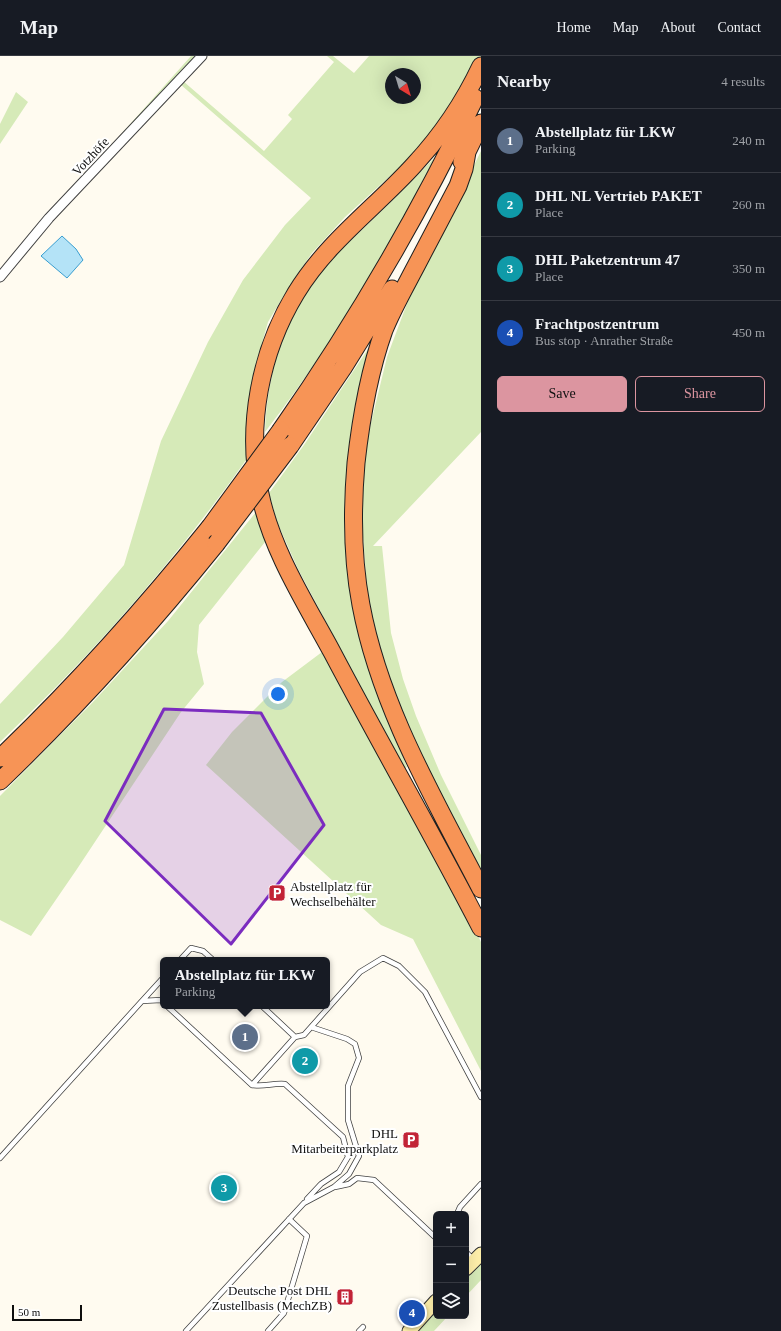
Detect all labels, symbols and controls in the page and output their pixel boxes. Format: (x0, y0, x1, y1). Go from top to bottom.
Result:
text: Map (20, 17, 58, 38)
text: Home (557, 20, 591, 35)
text: Map (613, 20, 638, 35)
text: About (660, 20, 695, 35)
text: Contact (717, 20, 761, 35)
north arrow (385, 68, 421, 104)
text: Nearby (497, 72, 551, 91)
text: 4 results (721, 74, 765, 89)
text: Abstellplatz für LKW (535, 124, 676, 140)
text: 1 (507, 133, 513, 148)
text: 240 m (732, 133, 765, 148)
street label: Votzhöfe (69, 134, 112, 179)
text: Parking (535, 141, 575, 156)
text: DHL NL Vertrieb PAKET (535, 188, 702, 204)
text: 2 (507, 197, 513, 212)
text: 260 m (732, 197, 765, 212)
text: Place (535, 205, 563, 220)
text: DHL Paketzentrum 47 (535, 252, 680, 268)
text: 3 (507, 261, 513, 276)
text: 350 m (732, 261, 765, 276)
text: Place (535, 269, 563, 284)
text: Frachtpostzentrum (535, 316, 659, 332)
text: 4 (507, 325, 513, 340)
text: 450 m (732, 325, 765, 340)
text: Bus stop · Anrather Straße (535, 333, 673, 348)
button: Save (497, 376, 627, 412)
button: Share (635, 376, 765, 412)
your location (268, 684, 288, 704)
place label: Abstellplatz für Wechselbehälter (290, 879, 376, 909)
parking icon: Abstellplatz für Wechselbehälter (267, 883, 287, 903)
popup (160, 957, 330, 1009)
text: Abstellplatz für LKW (175, 967, 315, 983)
text: Parking (175, 984, 215, 999)
pin: 1 (232, 1022, 258, 1052)
pin: 2 (292, 1046, 318, 1076)
place label: DHL Mitarbeiterparkplatz (291, 1126, 398, 1156)
parking icon: DHL Mitarbeiterparkplatz (401, 1130, 421, 1150)
pin: 3 (211, 1173, 237, 1203)
map controls (433, 1211, 469, 1319)
button: + (433, 1211, 469, 1247)
button: − (433, 1247, 469, 1283)
place label: Deutsche Post DHL Zustellbasis (MechZB) (212, 1283, 332, 1313)
button: layers (433, 1283, 469, 1319)
building icon: Deutsche Post DHL Zustellbasis (MechZB) (335, 1287, 355, 1307)
pin: 4 (399, 1298, 425, 1328)
scale bar (12, 1303, 82, 1322)
text: 50 m (18, 1306, 40, 1318)

